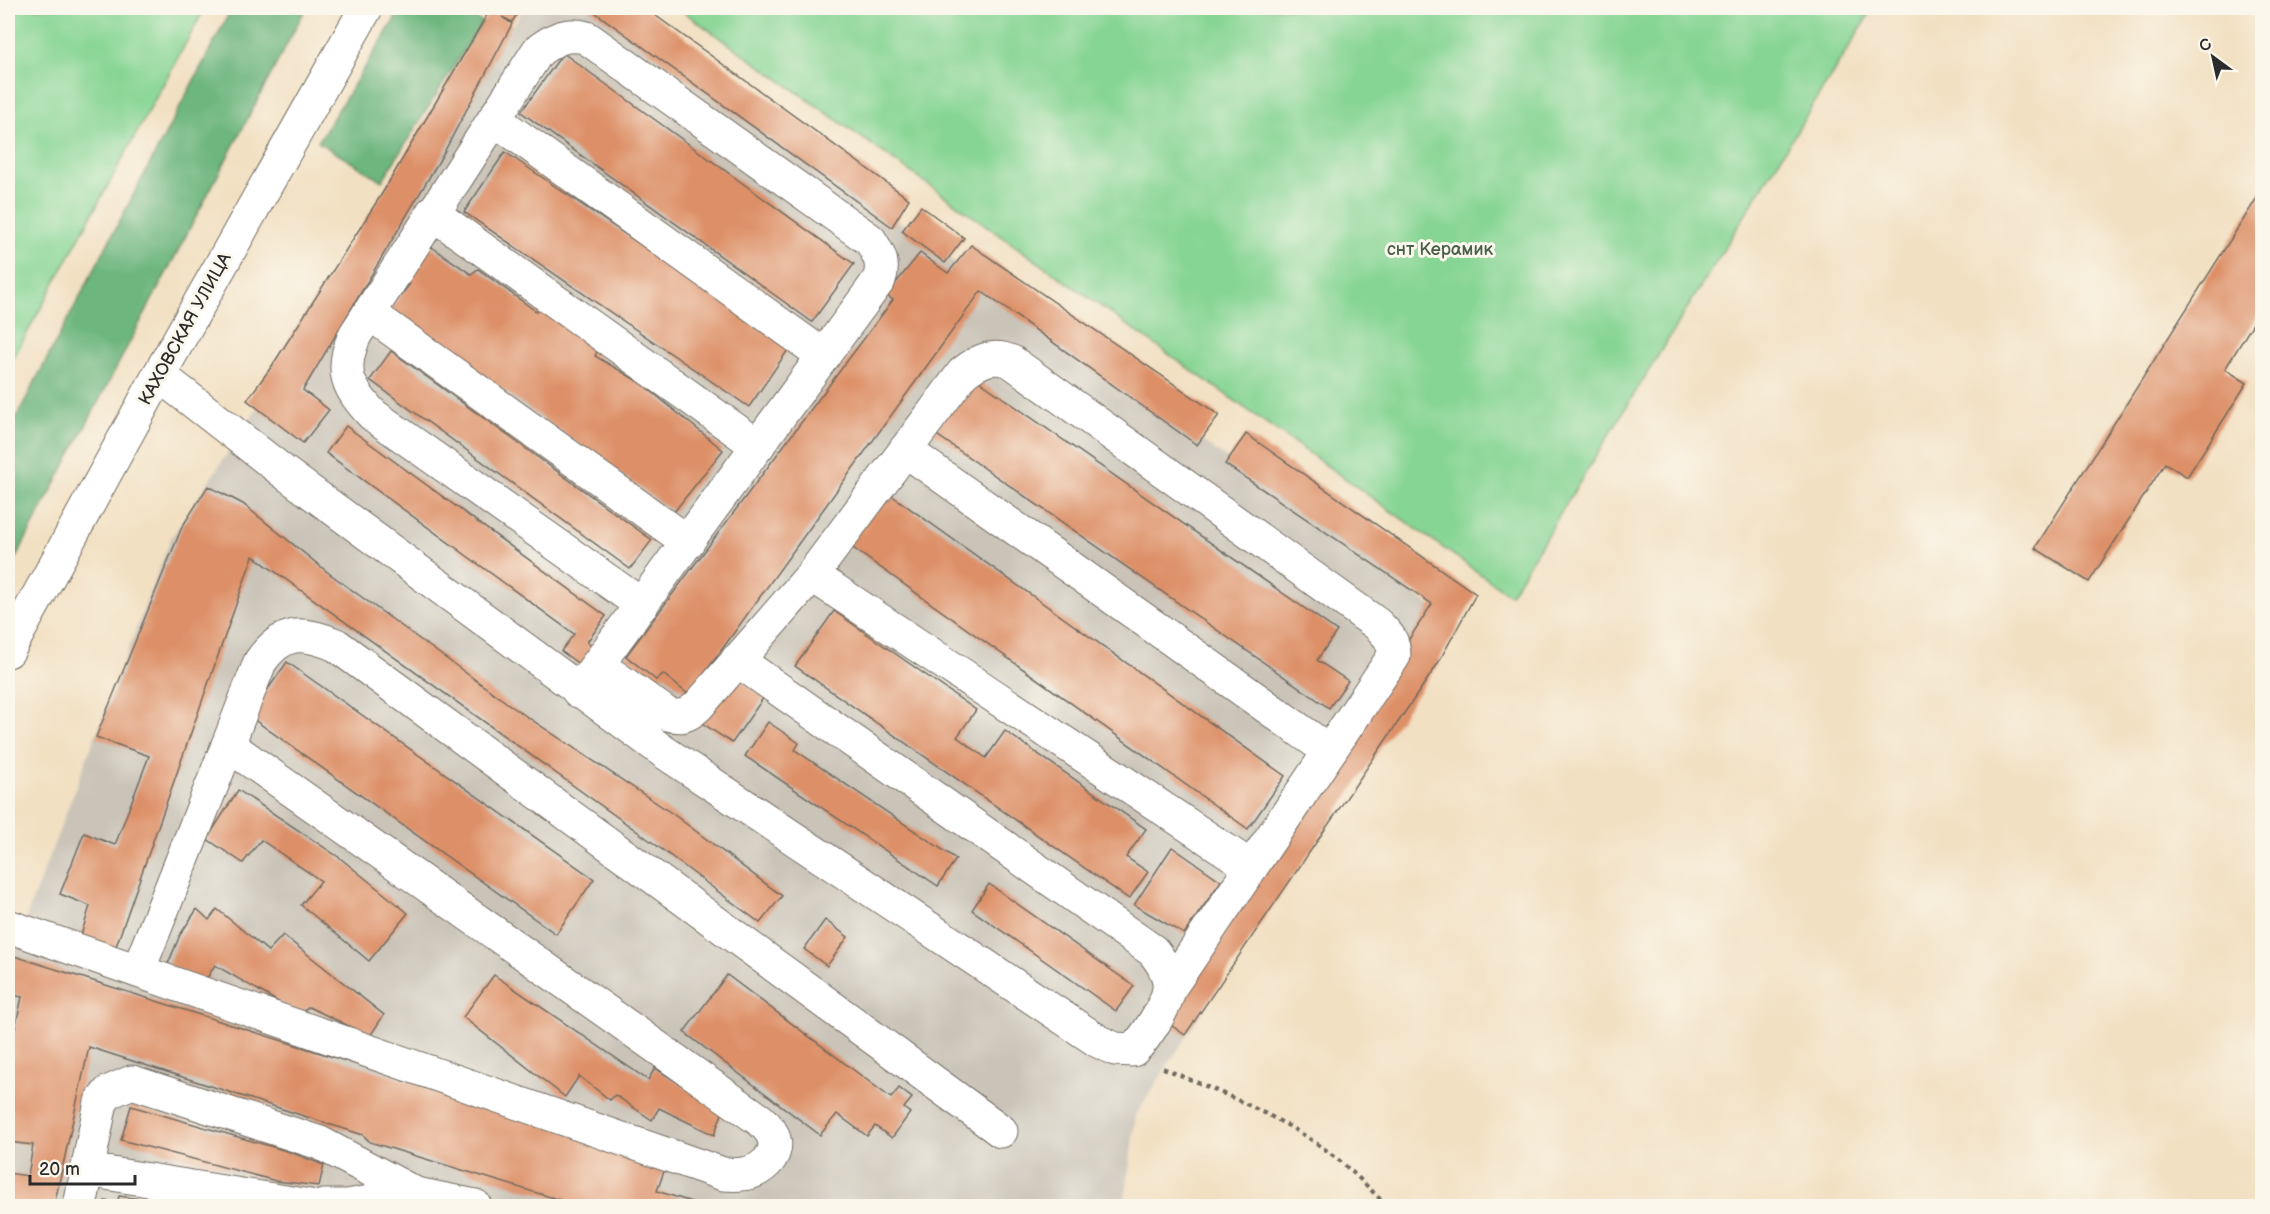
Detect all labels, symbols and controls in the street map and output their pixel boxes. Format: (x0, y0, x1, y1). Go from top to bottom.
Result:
north arrow (2183, 27, 2243, 87)
text: С (2196, 35, 2215, 57)
park label: снт Керамик (1387, 239, 1494, 260)
street label: КАХОВСКАЯ УЛИЦА (134, 249, 236, 409)
scale bar (30, 1148, 135, 1186)
text: 20 m (39, 1159, 80, 1180)

